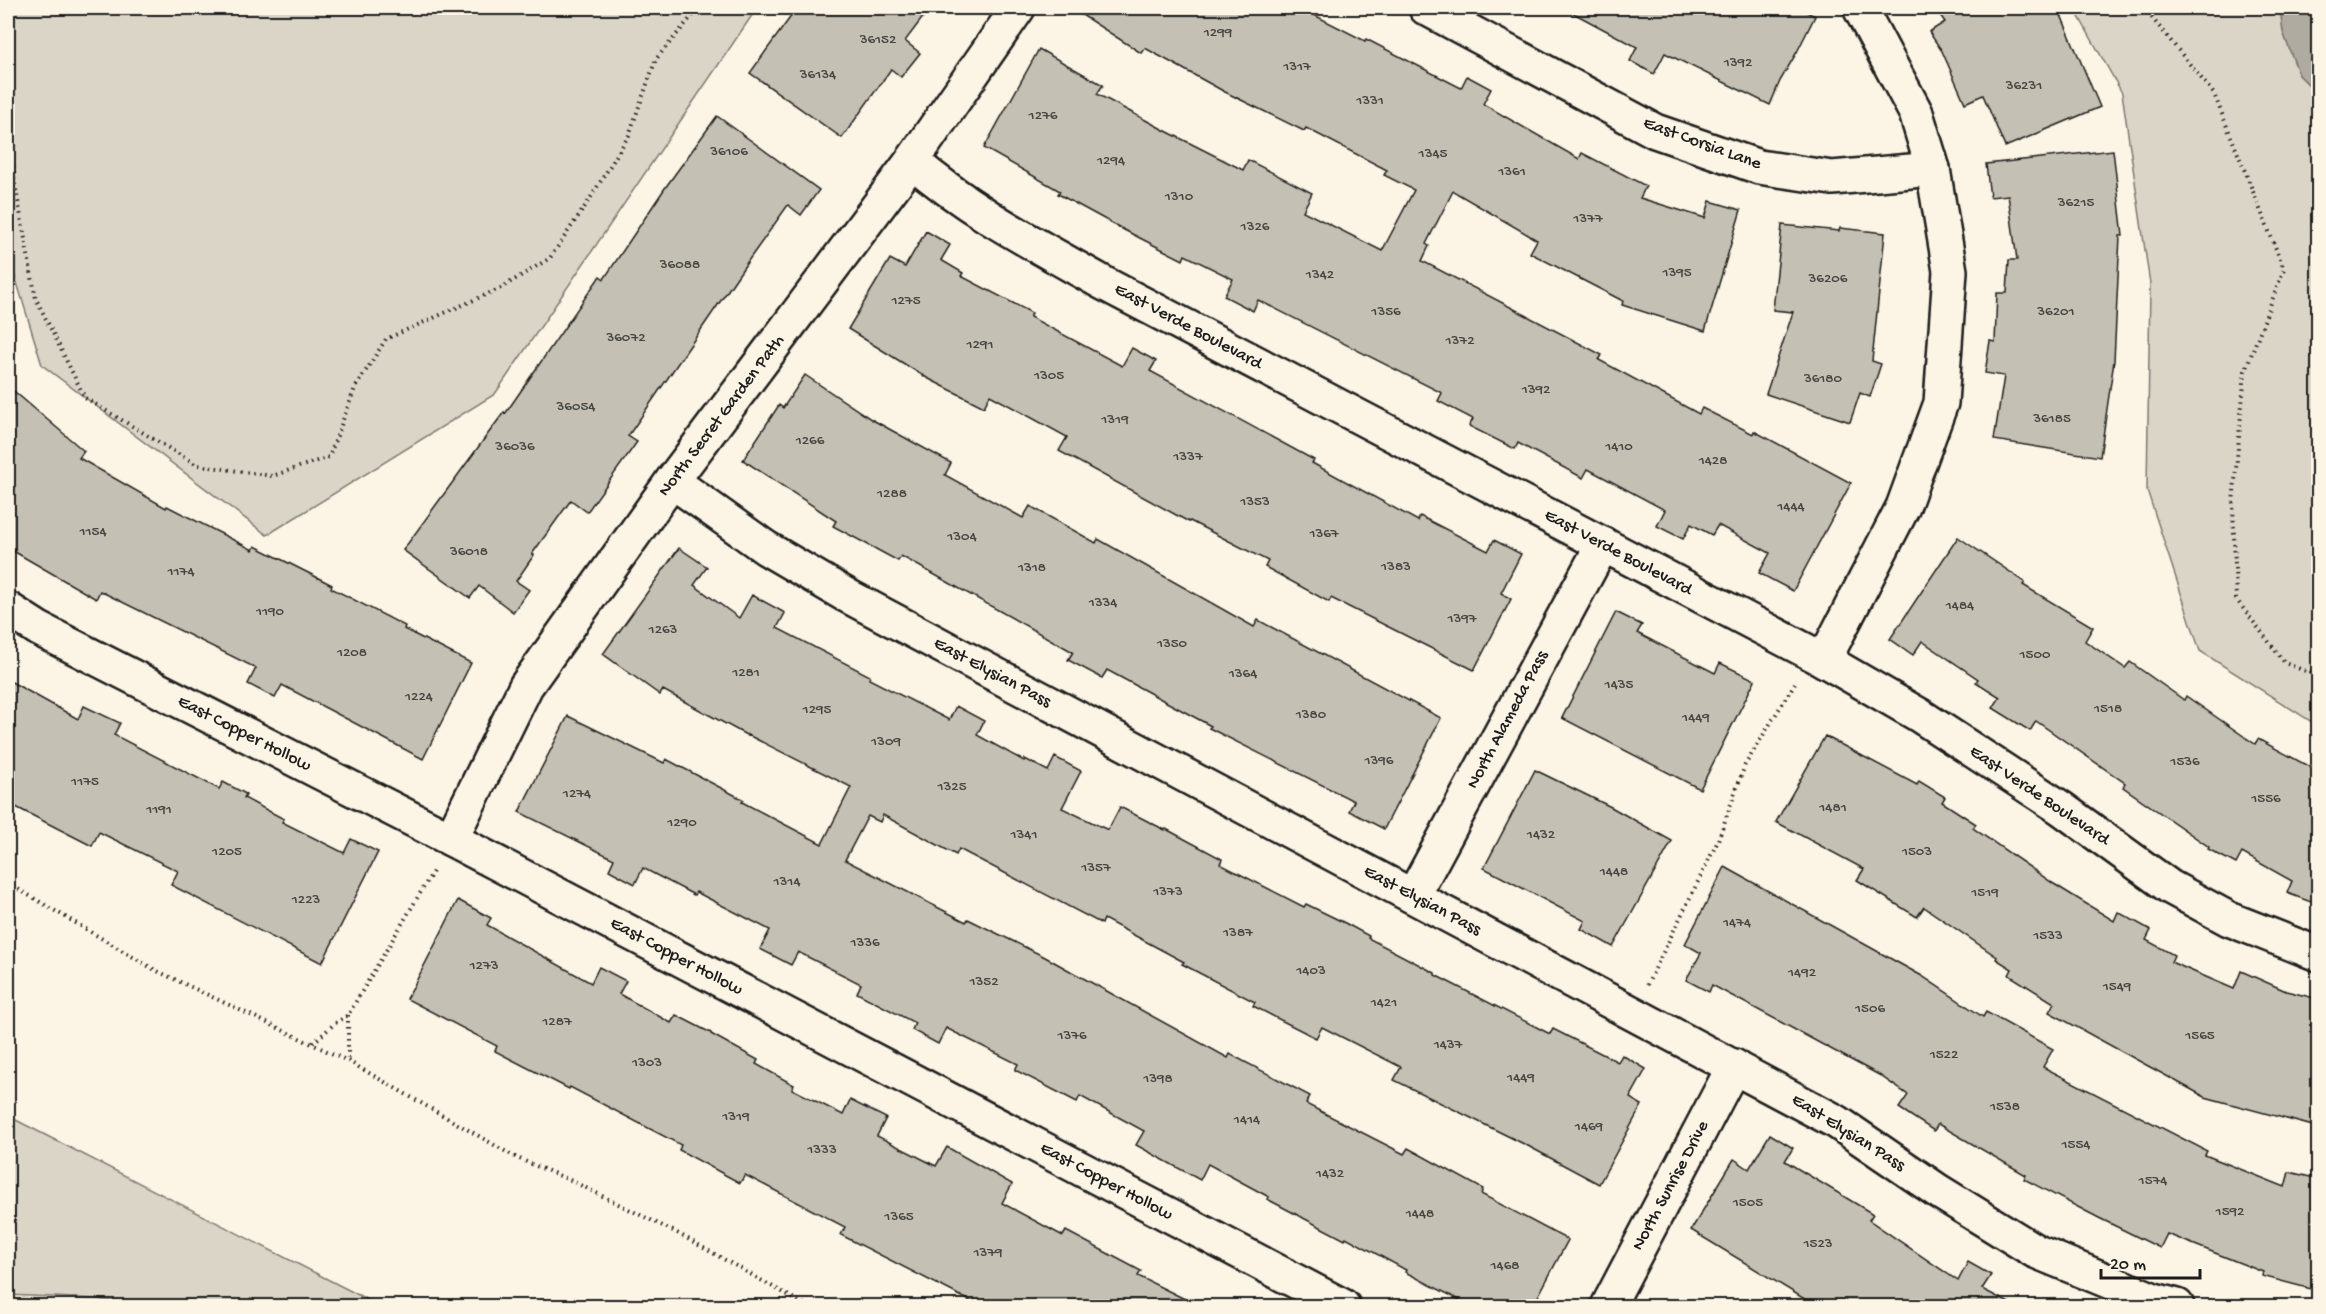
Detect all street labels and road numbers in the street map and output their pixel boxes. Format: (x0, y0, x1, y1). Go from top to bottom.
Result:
street label: East Corsia Lane (1640, 113, 1765, 175)
street label: East Verde Boulevard (1111, 279, 1267, 376)
street label: North Secret Garden Path (654, 331, 790, 501)
street label: East Verde Boulevard (1541, 505, 1697, 602)
street label: East Elysian Pass (930, 633, 1056, 713)
street label: North Alameda Pass (1463, 646, 1554, 793)
street label: East Copper Hollow (174, 691, 314, 777)
street label: East Verde Boulevard (1965, 741, 2114, 851)
street label: East Elysian Pass (1360, 861, 1486, 941)
street label: East Copper Hollow (606, 913, 746, 1001)
street label: East Elysian Pass (1787, 1090, 1910, 1177)
street label: North Sunrise Drive (1628, 1117, 1714, 1254)
street label: East Copper Hollow (1036, 1138, 1176, 1226)

